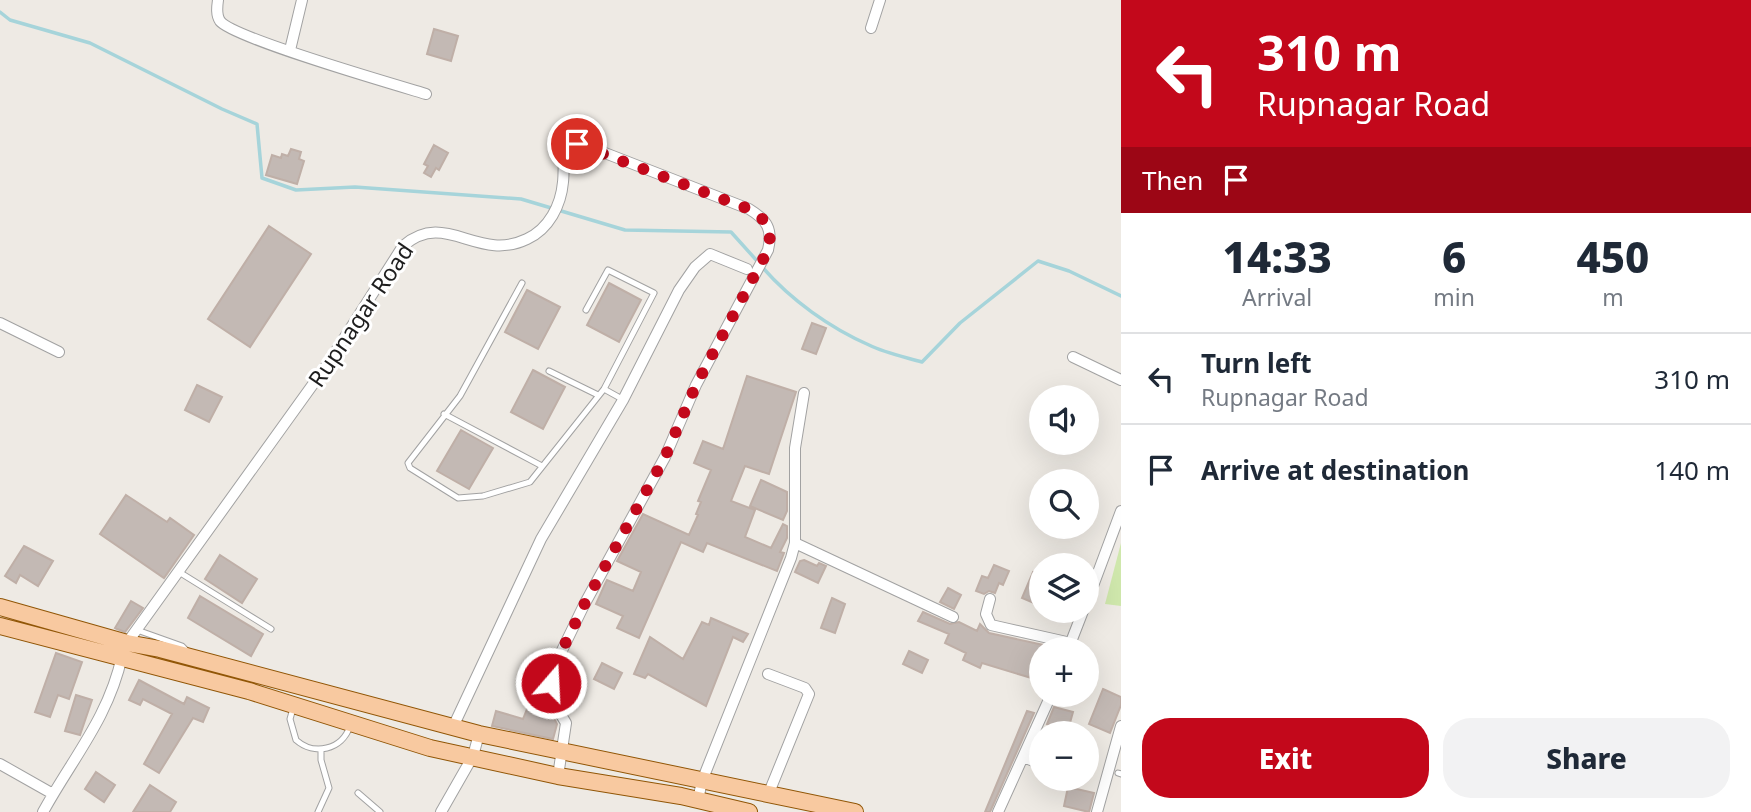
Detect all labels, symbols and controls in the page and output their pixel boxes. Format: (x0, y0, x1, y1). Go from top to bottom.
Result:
text: 310 m (1257, 19, 1402, 85)
icon: left (1142, 28, 1233, 119)
text: Rupnagar Road (1257, 82, 1490, 125)
pin (547, 114, 607, 174)
icon: arrive (558, 125, 596, 163)
icon: arrive (1217, 161, 1255, 199)
text: Then (1142, 162, 1203, 198)
text: 14:33 (1223, 228, 1332, 285)
text: 6 (1442, 228, 1466, 285)
text: 450 (1577, 228, 1649, 285)
street label: Rupnagar Road (300, 236, 420, 393)
text: Arrival (1242, 281, 1312, 313)
text: min (1433, 281, 1475, 313)
text: m (1602, 281, 1624, 313)
text: Turn left (1201, 345, 1312, 381)
icon: left (1142, 360, 1180, 398)
text: 310 m (1654, 361, 1730, 397)
text: Rupnagar Road (1201, 381, 1369, 413)
map controls (1029, 385, 1099, 791)
button: sound (1029, 385, 1099, 455)
icon: arrive (1142, 451, 1180, 489)
text: Arrive at destination (1201, 452, 1470, 488)
text: 140 m (1654, 452, 1730, 488)
button: search (1029, 469, 1099, 539)
button: layers (1029, 553, 1099, 623)
button: + (1029, 637, 1099, 707)
position arrow (514, 646, 588, 720)
button: Exit (1142, 718, 1429, 798)
button: Share (1443, 718, 1730, 798)
button: − (1029, 721, 1099, 791)

